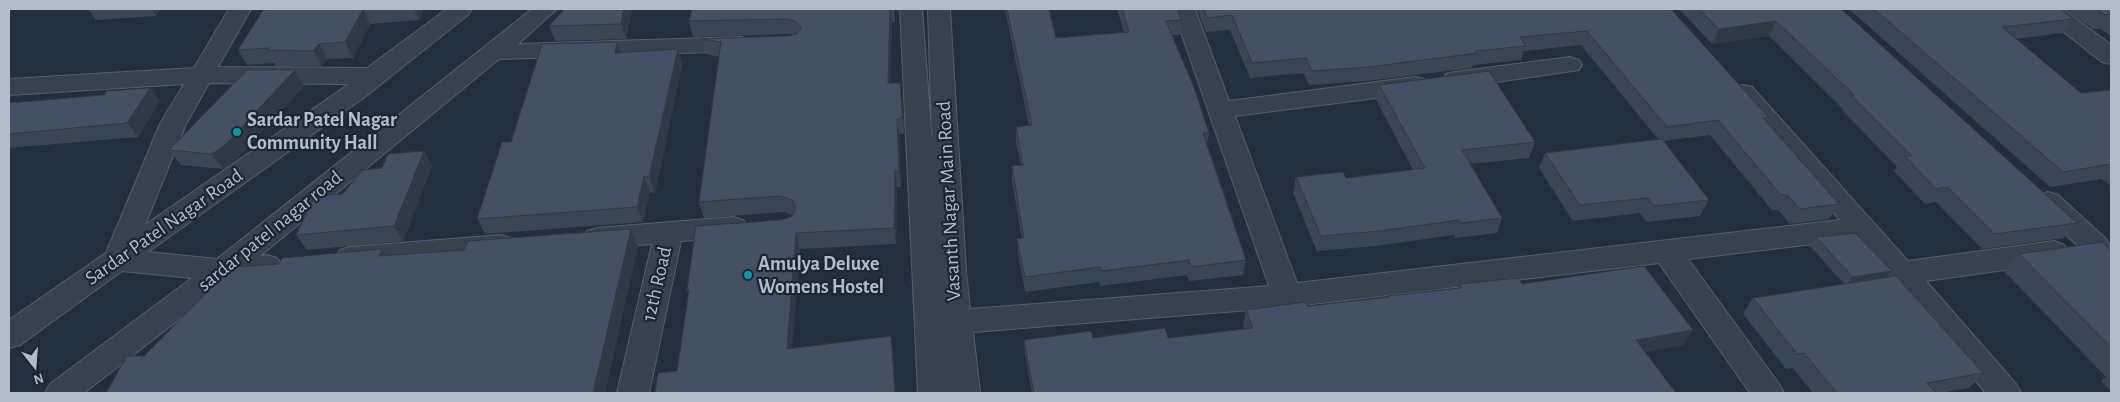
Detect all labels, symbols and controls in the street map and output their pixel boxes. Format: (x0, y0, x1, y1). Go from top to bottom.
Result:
street label: Vasanth Nagar Main Road (934, 101, 964, 301)
place label: Sardar Patel Nagar Community Hall (247, 110, 397, 153)
marker: Sardar Patel Nagar Community Hall (231, 126, 243, 138)
street label: Sardar Patel Nagar Road (82, 165, 246, 289)
street label: sardar patel nagar road (194, 167, 346, 295)
street label: 12th Road (639, 245, 675, 323)
place label: Amulya Deluxe Womens Hostel (758, 254, 884, 297)
marker: Amulya Deluxe Womens Hostel (742, 269, 754, 281)
north arrow (10, 342, 60, 392)
text: N (32, 370, 45, 387)

